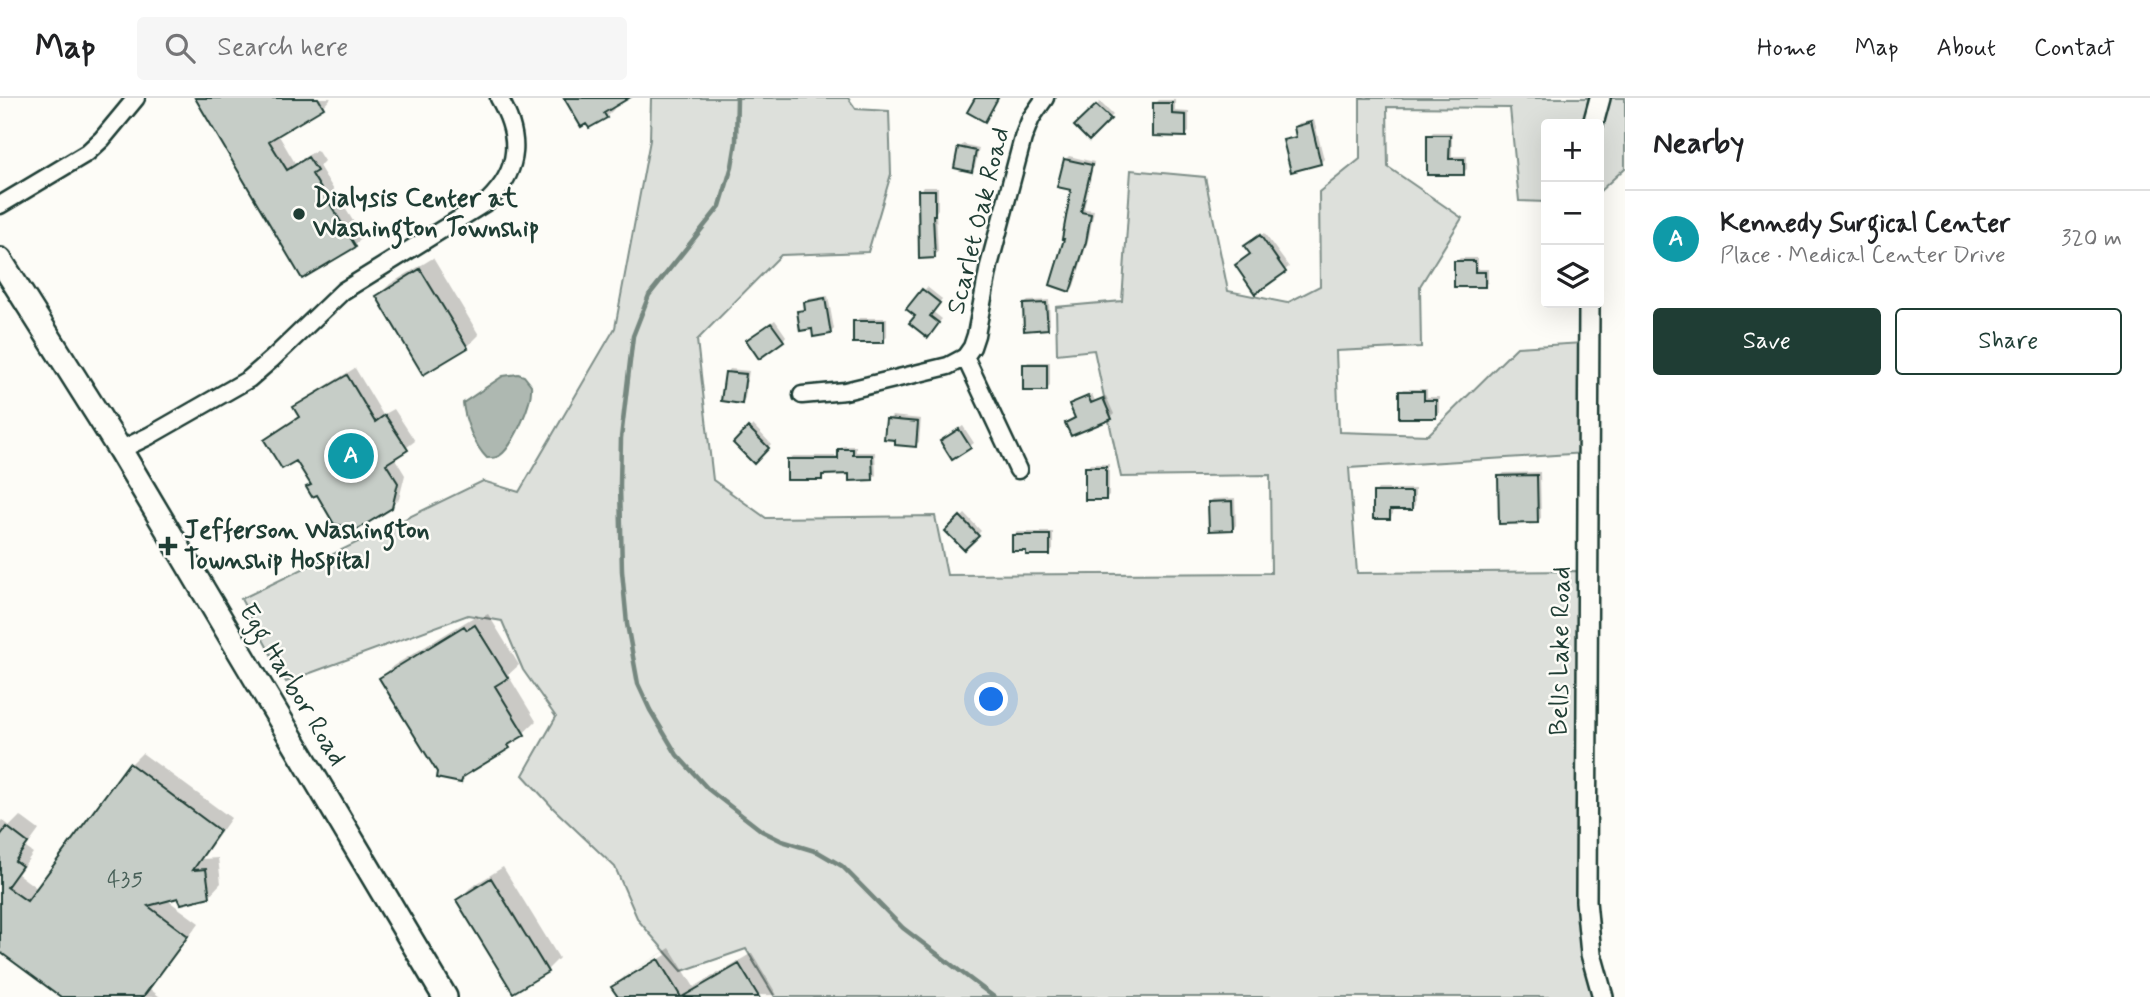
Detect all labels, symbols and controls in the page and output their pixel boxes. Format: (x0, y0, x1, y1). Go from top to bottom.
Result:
search box (137, 17, 627, 80)
text: Map (35, 26, 95, 70)
icon: search (161, 29, 199, 67)
text: Search here (217, 31, 348, 65)
text: Home (1757, 33, 1817, 64)
text: Map (1855, 33, 1899, 64)
text: About (1937, 33, 1996, 64)
text: Contact (2034, 33, 2115, 64)
map controls (1541, 119, 1604, 308)
button: + (1541, 119, 1604, 182)
street label: Scarlet Oak Road (939, 124, 1019, 318)
text: Nearby (1653, 124, 1744, 163)
place label: Dialysis Center at Washington Township (312, 182, 539, 249)
button: − (1541, 182, 1604, 245)
marker: Dialysis Center at Washington Township (291, 206, 307, 222)
text: Kennedy Surgical Center (1720, 207, 2010, 241)
text: A (1668, 224, 1684, 254)
text: 320 m (2061, 224, 2122, 254)
text: Place · Medical Center Drive (1720, 241, 2006, 271)
button: layers (1541, 245, 1604, 308)
button: Save (1653, 308, 1881, 375)
button: Share (1895, 308, 2122, 375)
pin: A (328, 430, 374, 482)
place label: Jefferson Washington Township Hospital (184, 514, 430, 578)
marker: Jefferson Washington Township Hospital (158, 536, 178, 556)
street label: Bells Lake Road (1543, 566, 1579, 736)
street label: Egg Harbor Road (227, 597, 354, 774)
your location (974, 682, 1008, 716)
house number: 435 (107, 865, 143, 895)

